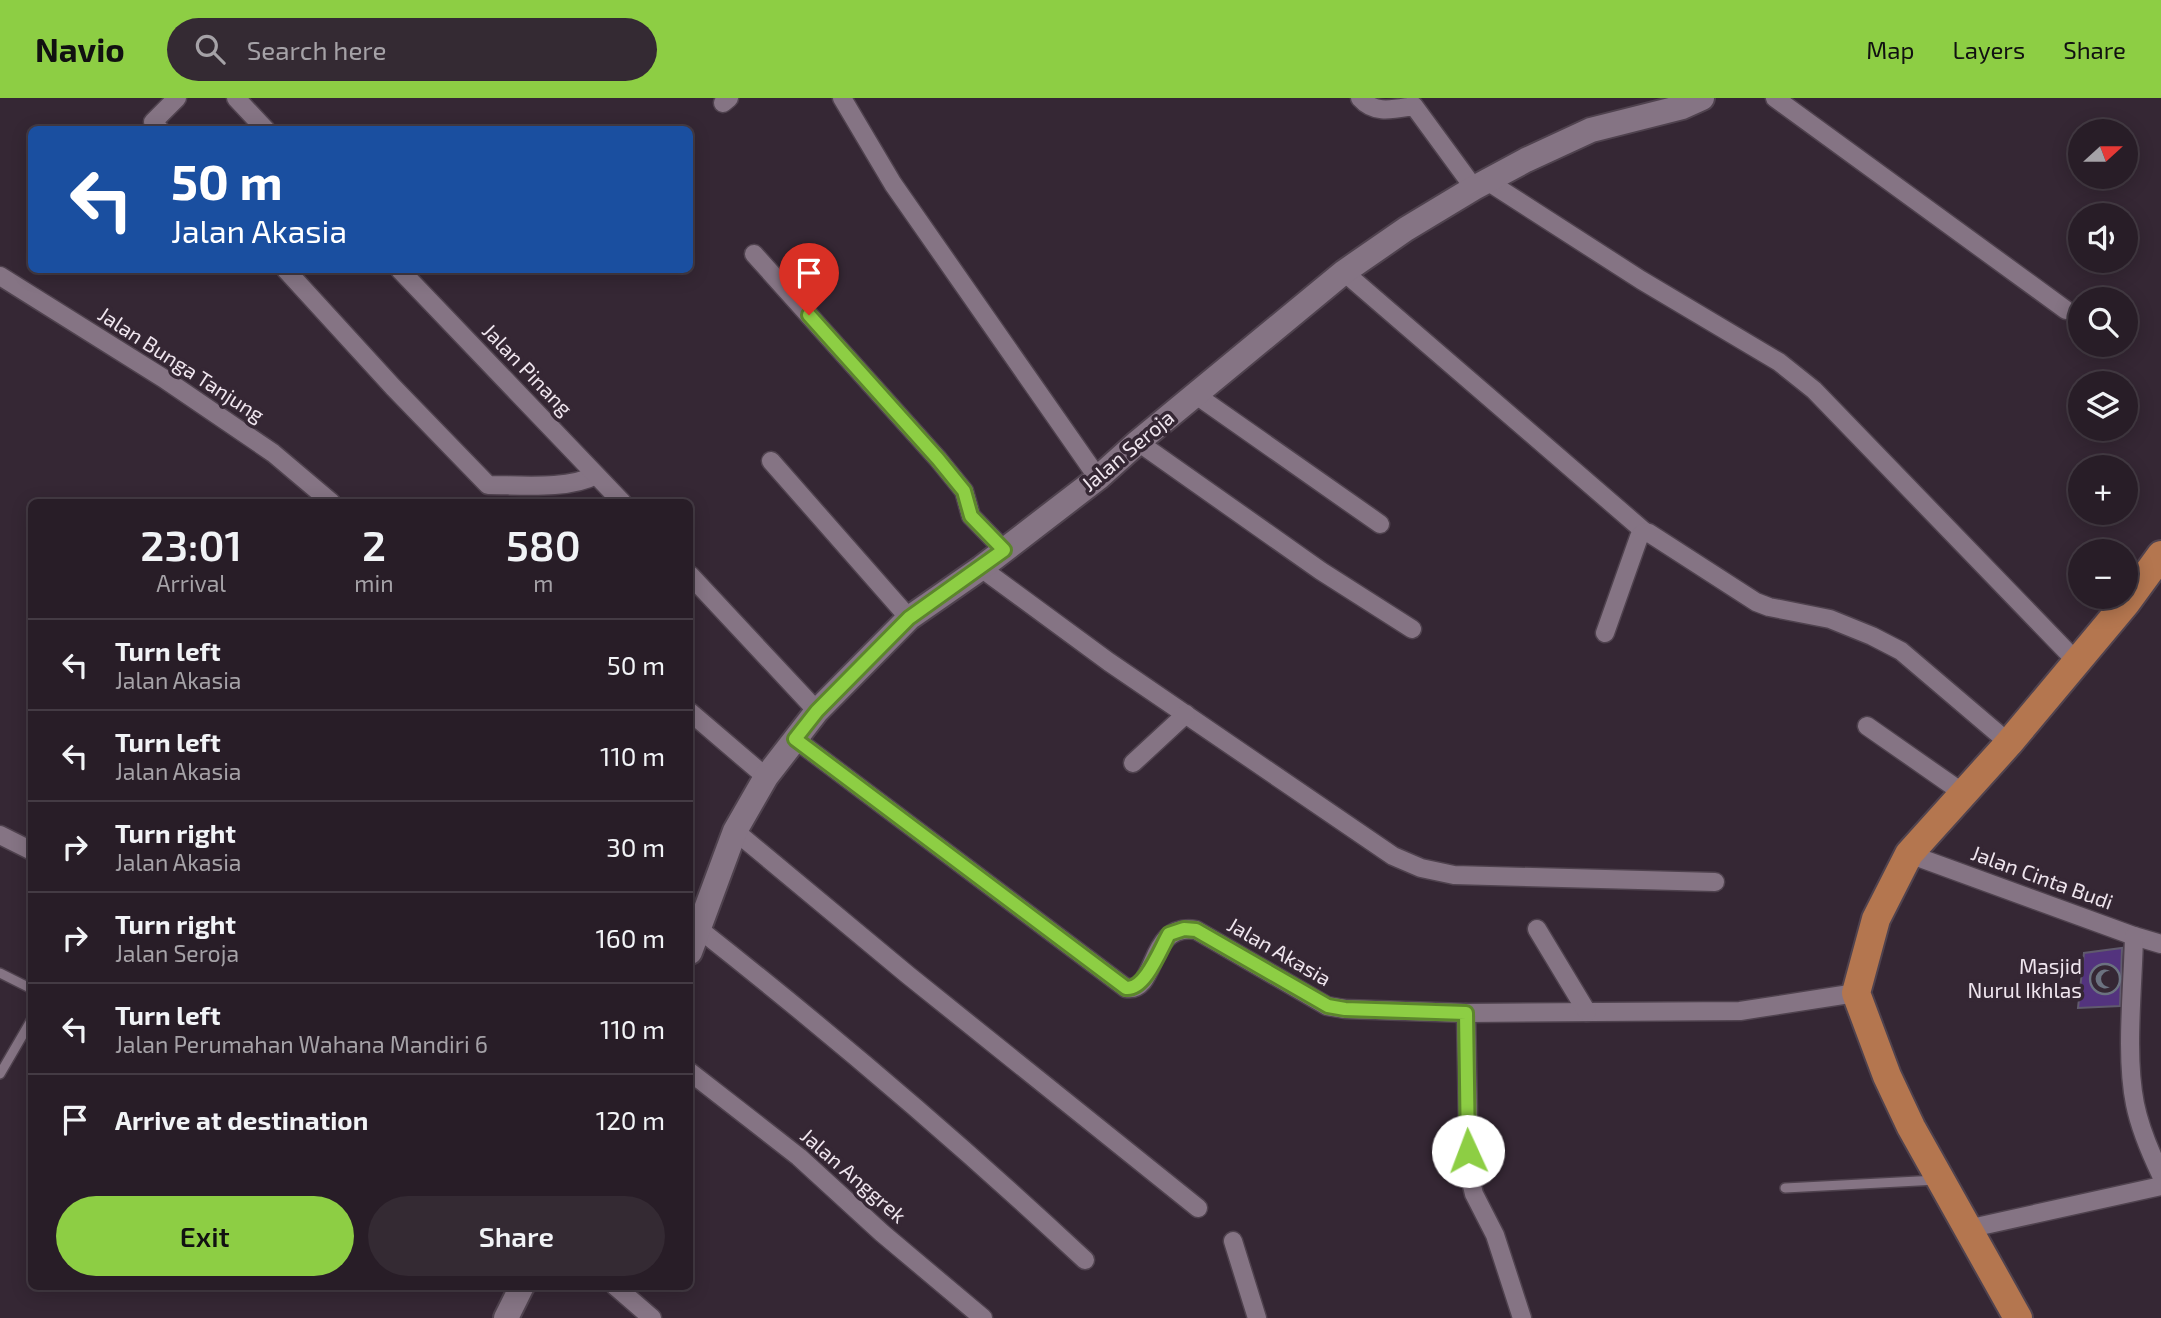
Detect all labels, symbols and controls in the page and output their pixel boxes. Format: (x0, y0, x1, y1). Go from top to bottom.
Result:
search box (167, 18, 657, 81)
text: Navio (35, 29, 125, 69)
icon: search (191, 30, 229, 68)
text: Search here (247, 34, 386, 65)
text: Map (1866, 35, 1914, 64)
text: Layers (1952, 35, 2025, 64)
text: Share (2063, 35, 2126, 64)
north arrow (2068, 119, 2138, 189)
map controls (2068, 119, 2138, 609)
text: 50 m (171, 151, 283, 210)
icon: left (56, 154, 147, 245)
button: sound (2068, 203, 2138, 273)
text: Jalan Akasia (171, 211, 347, 249)
pin (779, 243, 839, 315)
icon: arrive (790, 254, 828, 292)
button: search (2068, 287, 2138, 357)
street label: Jalan Bunga Tanjung (94, 301, 270, 428)
street label: Jalan Pinang (478, 318, 578, 420)
button: layers (2068, 371, 2138, 441)
street label: Jalan Seroja (1076, 404, 1179, 497)
button: + (2068, 455, 2138, 525)
text: 23:01 (140, 519, 242, 569)
text: 2 (362, 519, 386, 569)
text: 580 (506, 519, 581, 569)
button: − (2068, 539, 2138, 609)
text: Arrival (156, 569, 226, 597)
text: min (354, 569, 394, 597)
text: m (533, 569, 553, 597)
text: Turn left (115, 635, 221, 666)
icon: left (56, 646, 94, 684)
text: 50 m (607, 649, 665, 680)
text: Jalan Akasia (115, 666, 242, 694)
text: Turn left (115, 726, 221, 757)
icon: left (56, 737, 94, 775)
text: 110 m (600, 740, 665, 771)
text: Jalan Akasia (115, 757, 242, 785)
text: Turn right (115, 817, 236, 848)
icon: right (56, 828, 94, 866)
text: 30 m (606, 831, 665, 862)
street label: Jalan Cinta Budi (1968, 839, 2117, 914)
text: Jalan Akasia (115, 848, 242, 876)
text: Turn right (115, 908, 236, 939)
street label: Jalan Akasia (1223, 911, 1336, 990)
icon: right (56, 919, 94, 957)
text: 160 m (596, 922, 665, 953)
text: Jalan Seroja (115, 939, 239, 967)
place label: Masjid Nurul Ikhlas (1968, 953, 2082, 1002)
mosque icon: Masjid Nurul Ikhlas (2088, 962, 2122, 996)
text: Turn left (115, 999, 221, 1030)
icon: left (56, 1010, 94, 1048)
text: 110 m (600, 1013, 665, 1044)
text: Jalan Perumahan Wahana Mandiri 6 (115, 1030, 488, 1058)
icon: arrive (56, 1101, 94, 1139)
text: Arrive at destination (115, 1104, 368, 1135)
text: 120 m (596, 1104, 665, 1135)
position arrow (1431, 1114, 1505, 1188)
street label: Jalan Anggrek (796, 1122, 912, 1228)
button: Exit (56, 1196, 354, 1276)
button: Share (368, 1196, 665, 1276)

